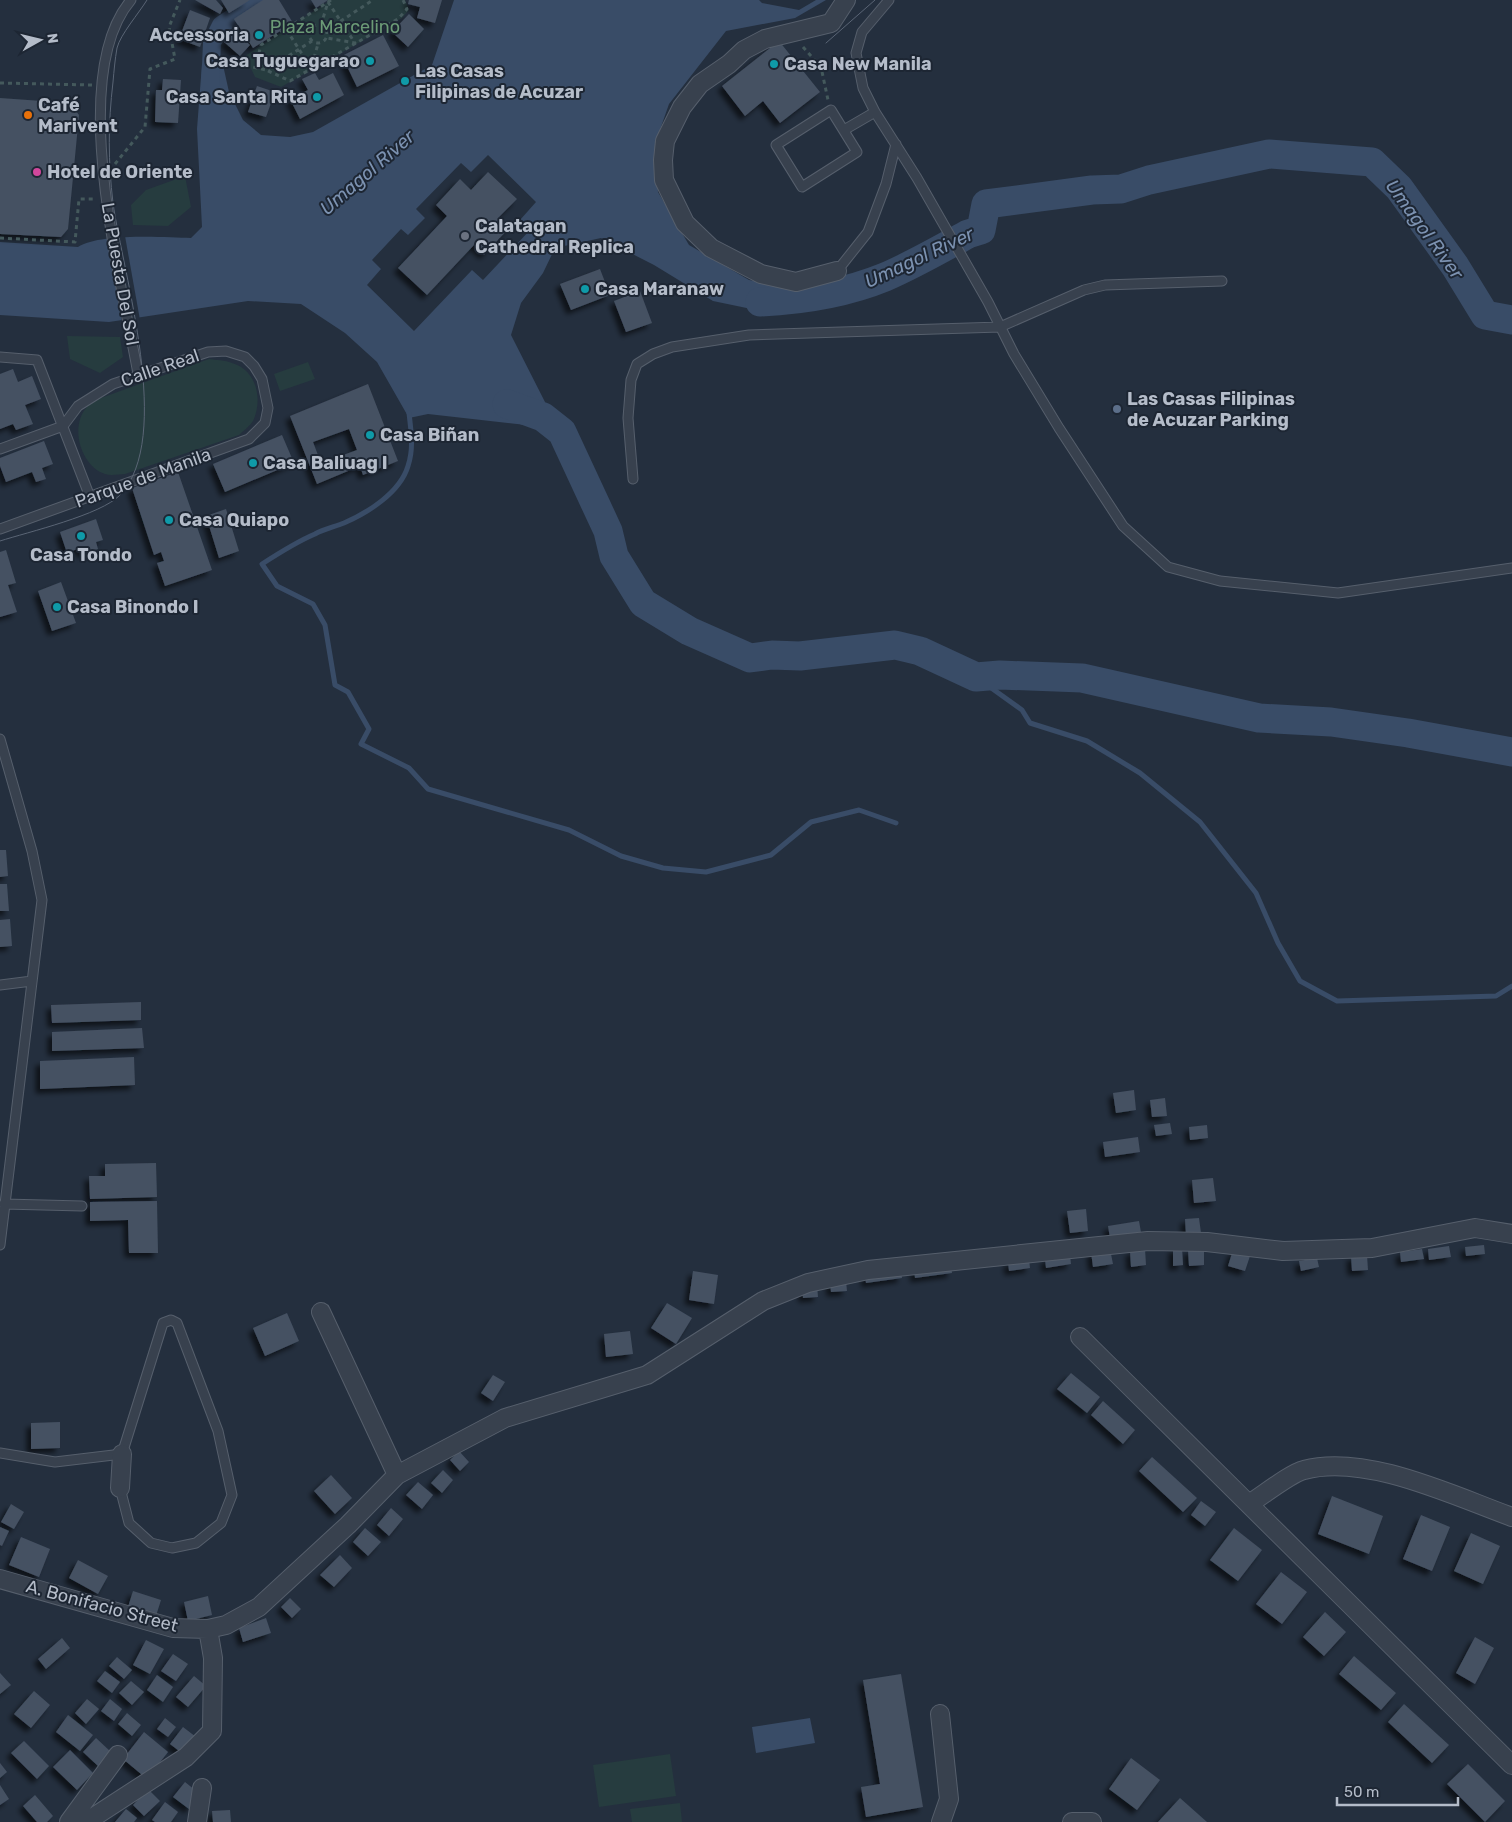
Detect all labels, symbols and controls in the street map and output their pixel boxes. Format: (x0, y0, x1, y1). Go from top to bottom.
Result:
north arrow (15, 15, 65, 65)
park label: Plaza Marcelino (270, 16, 400, 38)
place label: Accessoria (149, 24, 249, 46)
marker: Accessoria (253, 29, 265, 41)
text: N (43, 32, 61, 44)
place label: Casa Tuguegarao (205, 50, 360, 72)
place label: Casa New Manila (784, 53, 932, 75)
marker: Casa Tuguegarao (364, 55, 376, 67)
marker: Casa New Manila (768, 58, 780, 70)
place label: Las Casas Filipinas de Acuzar (415, 60, 583, 103)
marker: Las Casas Filipinas de Acuzar (399, 75, 411, 87)
place label: Casa Santa Rita (166, 86, 307, 108)
marker: Casa Santa Rita (311, 91, 323, 103)
place label: Café Marivent (38, 94, 118, 137)
marker: Café Marivent (22, 109, 34, 121)
water label: Umagol River (315, 125, 420, 220)
place label: Hotel de Oriente (47, 161, 193, 183)
marker: Hotel de Oriente (31, 166, 43, 178)
water label: Umagol River (1381, 175, 1469, 284)
street label: La Puesta Del Sol (97, 201, 143, 347)
place label: Calatagan Cathedral Replica (475, 215, 634, 258)
water label: Umagol River (861, 222, 978, 293)
marker: Calatagan Cathedral Replica (459, 230, 471, 242)
place label: Casa Maranaw (595, 278, 724, 300)
marker: Casa Maranaw (579, 283, 591, 295)
street label: Calle Real (118, 344, 202, 392)
place label: Las Casas Filipinas de Acuzar Parking (1127, 388, 1295, 431)
marker: Las Casas Filipinas de Acuzar Parking (1111, 403, 1123, 415)
place label: Casa Biñan (380, 424, 479, 446)
marker: Casa Biñan (364, 429, 376, 441)
street label: Parque de Manila (72, 443, 214, 513)
place label: Casa Baliuag I (263, 452, 388, 474)
marker: Casa Baliuag I (247, 457, 259, 469)
place label: Casa Quiapo (179, 509, 289, 531)
marker: Casa Quiapo (163, 514, 175, 526)
marker: Casa Tondo (75, 530, 87, 542)
place label: Casa Tondo (30, 544, 132, 566)
place label: Casa Binondo I (67, 596, 199, 618)
marker: Casa Binondo I (51, 601, 63, 613)
street label: A. Bonifacio Street (24, 1575, 180, 1637)
scale bar (1337, 1774, 1458, 1806)
text: 50 m (1344, 1783, 1379, 1801)

